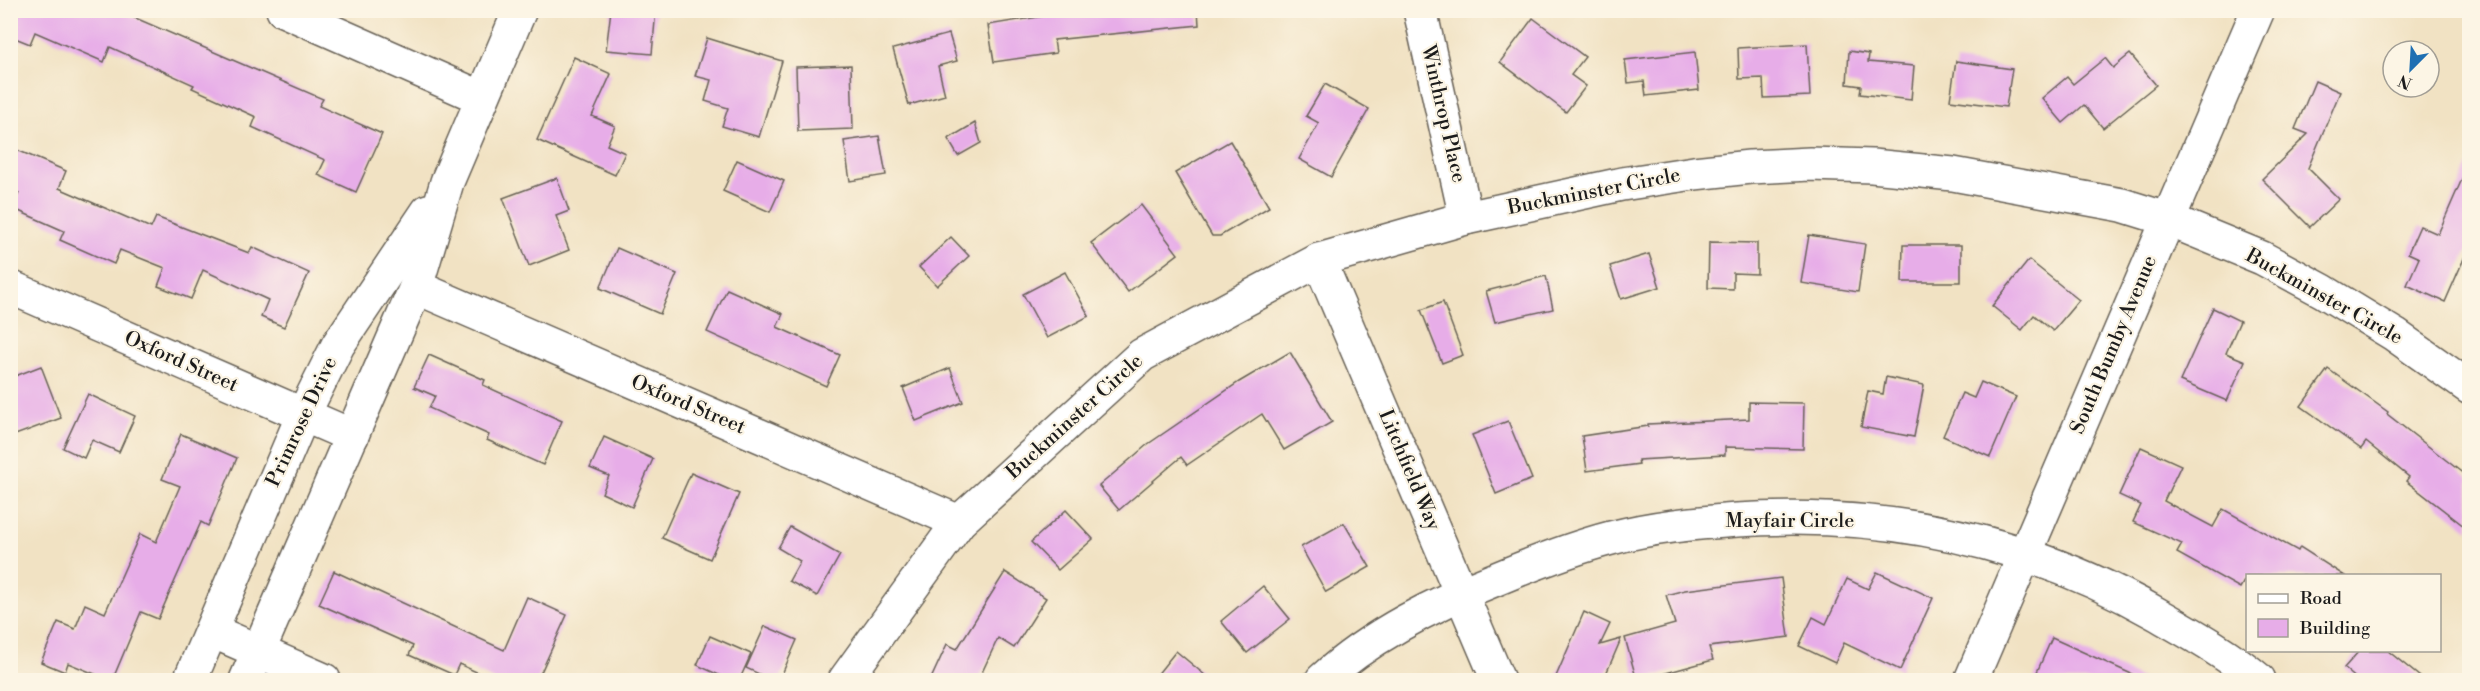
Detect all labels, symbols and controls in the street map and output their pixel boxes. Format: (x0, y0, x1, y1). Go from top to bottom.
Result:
north arrow (2381, 39, 2441, 99)
street label: Winthrop Place (1415, 42, 1471, 185)
text: N (2395, 70, 2415, 93)
street label: Buckminster Circle (1505, 163, 1682, 221)
street label: Buckminster Circle (2240, 243, 2407, 350)
street label: South Bumby Avenue (2065, 252, 2163, 438)
street label: Oxford Street (120, 326, 242, 398)
street label: Buckminster Circle (1001, 349, 1149, 486)
street label: Primrose Drive (261, 353, 343, 491)
street label: Oxford Street (627, 370, 749, 440)
street label: Litchfield Way (1372, 406, 1446, 534)
street label: Mayfair Circle (1726, 509, 1854, 534)
legend (2246, 574, 2441, 652)
text: Road (2300, 587, 2343, 610)
text: Building (2299, 617, 2371, 640)

